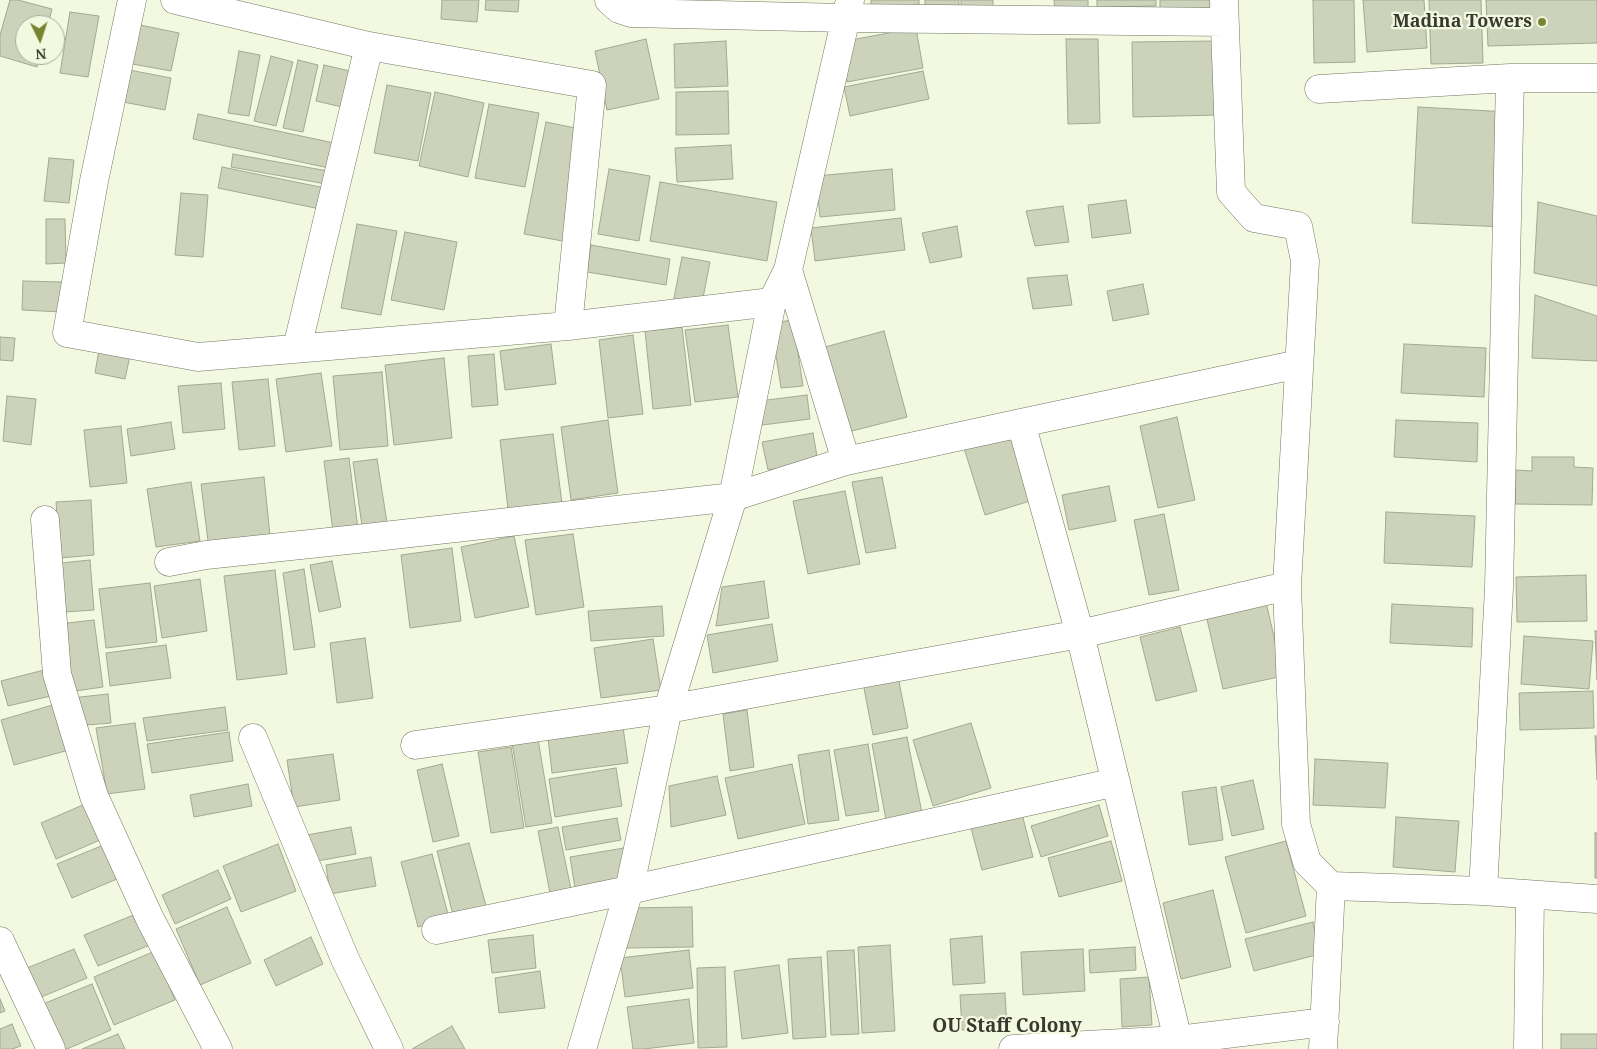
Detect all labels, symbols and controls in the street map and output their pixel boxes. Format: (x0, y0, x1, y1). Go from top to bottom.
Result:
place label: Madina Towers (1393, 11, 1532, 33)
north arrow (15, 15, 65, 65)
marker: Madina Towers (1536, 16, 1548, 28)
text: N (35, 45, 47, 64)
district label: OU Staff Colony (932, 1016, 1082, 1038)

